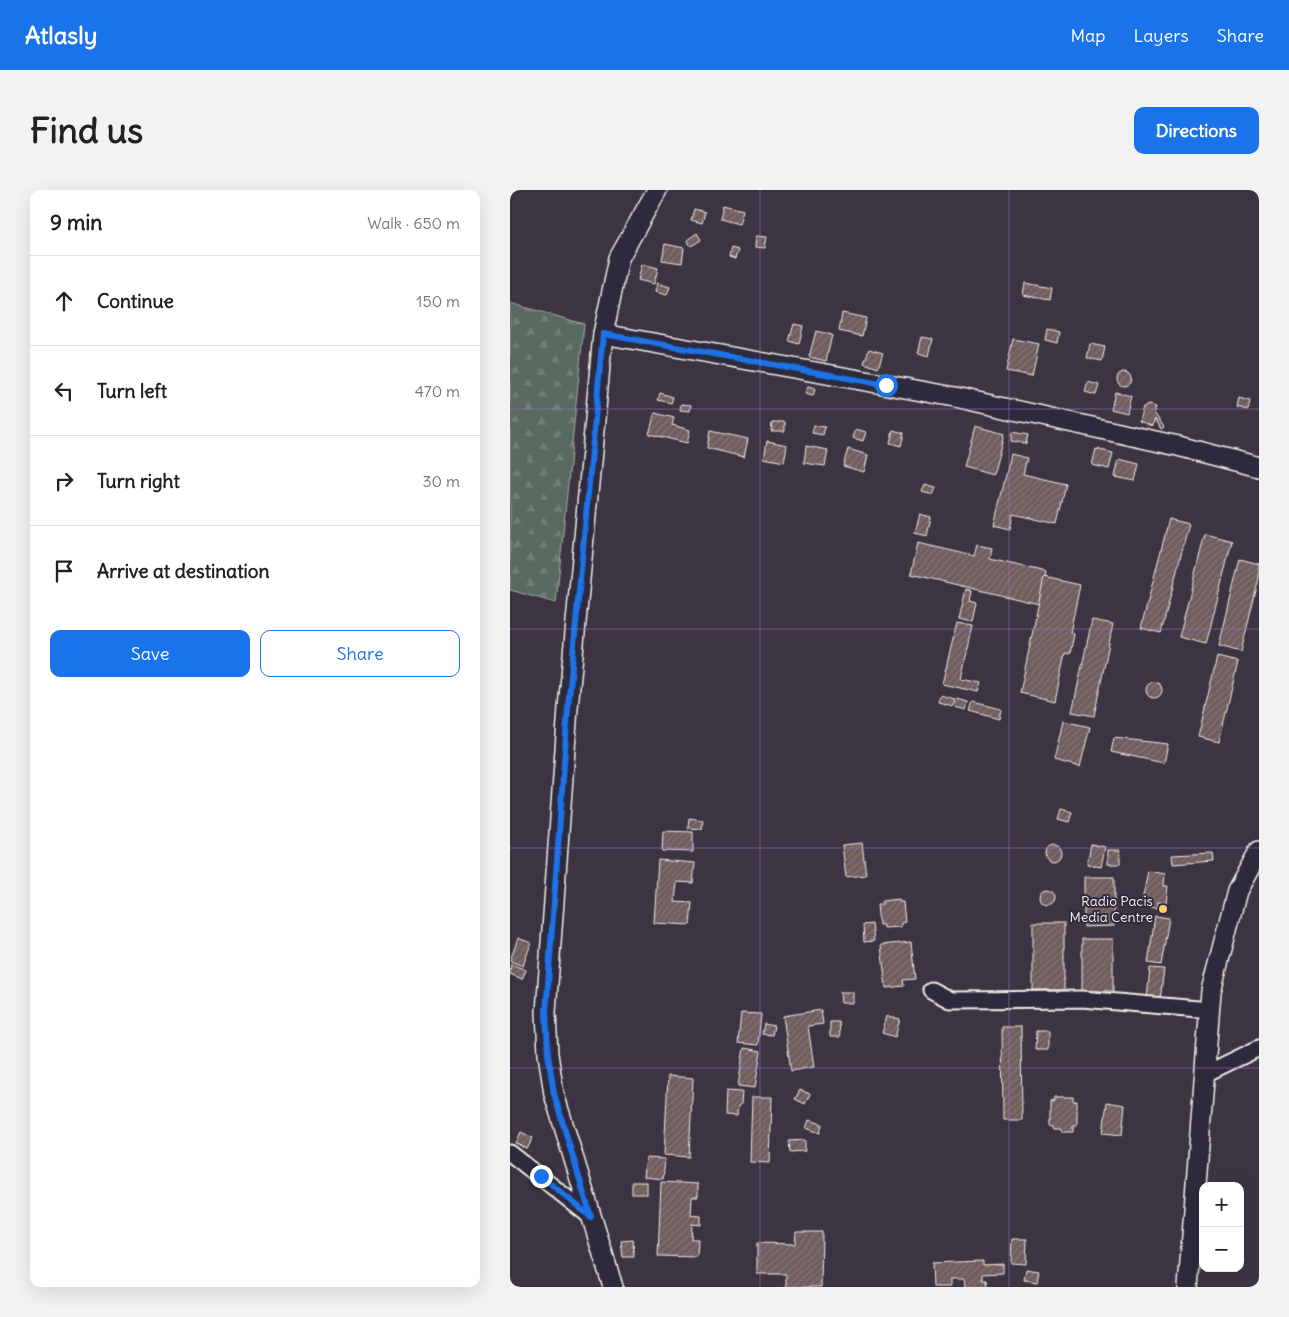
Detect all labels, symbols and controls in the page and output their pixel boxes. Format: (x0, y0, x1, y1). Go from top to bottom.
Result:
text: Atlasly (25, 20, 97, 50)
text: Map (1070, 24, 1105, 47)
text: Layers (1133, 24, 1189, 47)
text: Share (1217, 24, 1264, 47)
button: Directions (1134, 107, 1259, 154)
text: Find us (30, 108, 143, 152)
text: 9 min (50, 209, 102, 236)
text: Walk · 650 m (367, 213, 460, 233)
icon: ahead (50, 287, 78, 315)
text: Continue (97, 289, 174, 313)
text: 150 m (416, 291, 460, 311)
route start (875, 374, 898, 397)
icon: left (50, 377, 78, 405)
text: Turn left (97, 379, 167, 403)
text: 470 m (415, 381, 460, 401)
icon: right (50, 467, 78, 495)
text: Turn right (97, 469, 180, 493)
text: 30 m (423, 471, 460, 491)
icon: arrive (50, 557, 78, 585)
text: Arrive at destination (97, 559, 270, 583)
button: Save (50, 630, 250, 677)
button: Share (260, 630, 460, 677)
place label: Radio Pacis Media Centre (1070, 892, 1153, 926)
marker: Radio Pacis Media Centre (1157, 903, 1169, 915)
route end (530, 1165, 553, 1188)
map controls (1199, 1182, 1244, 1272)
button: + (1199, 1182, 1244, 1227)
button: − (1199, 1227, 1244, 1272)

